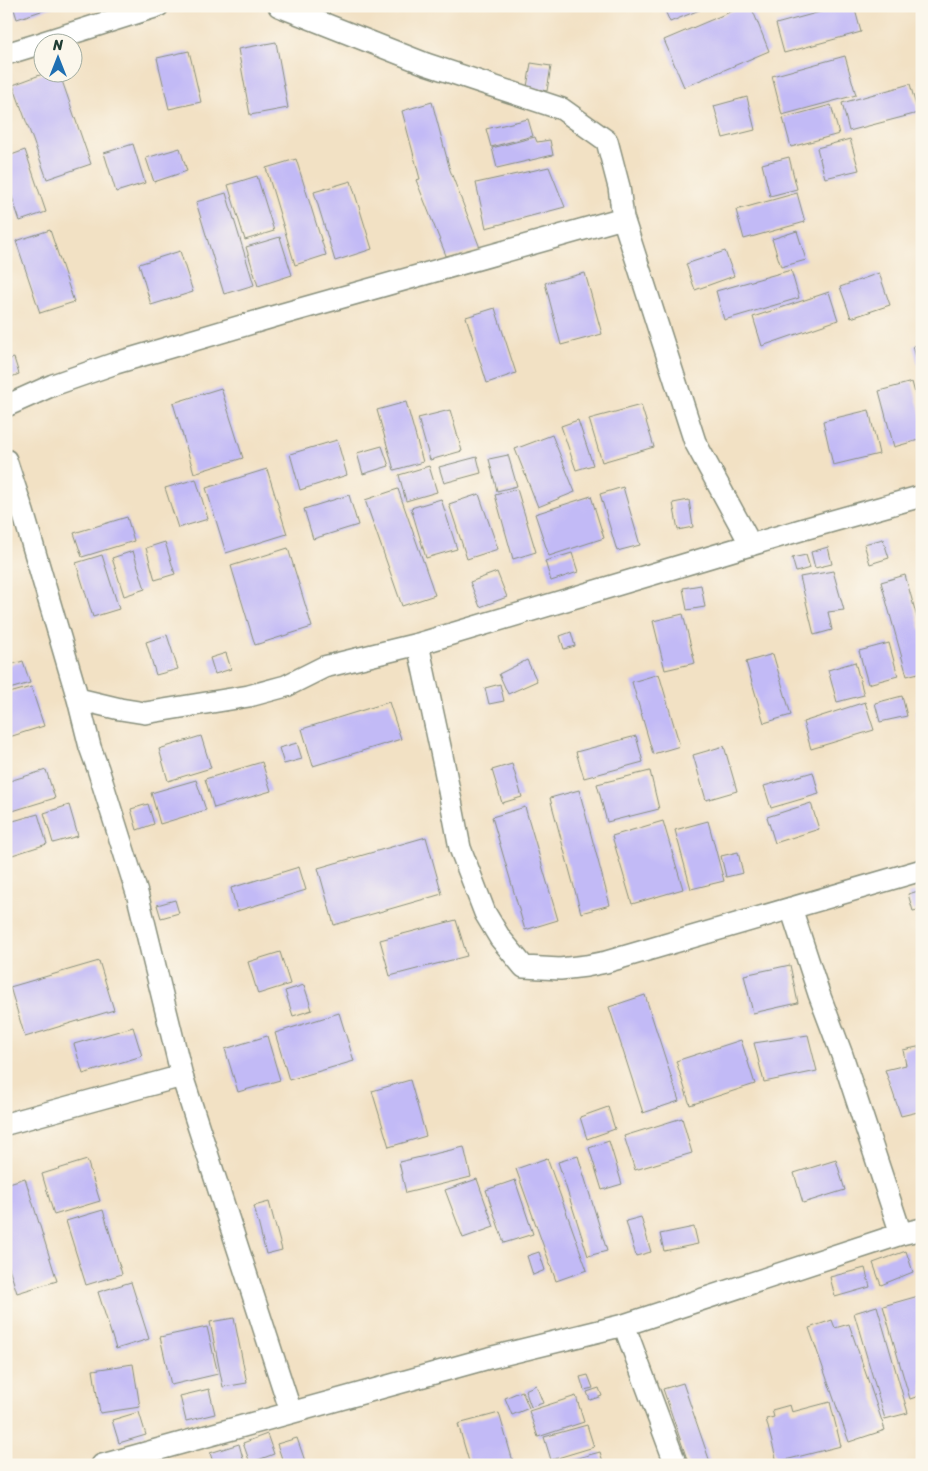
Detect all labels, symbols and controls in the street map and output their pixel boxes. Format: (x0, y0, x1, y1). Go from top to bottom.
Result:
north arrow (32, 32, 82, 82)
text: N (52, 33, 63, 58)

